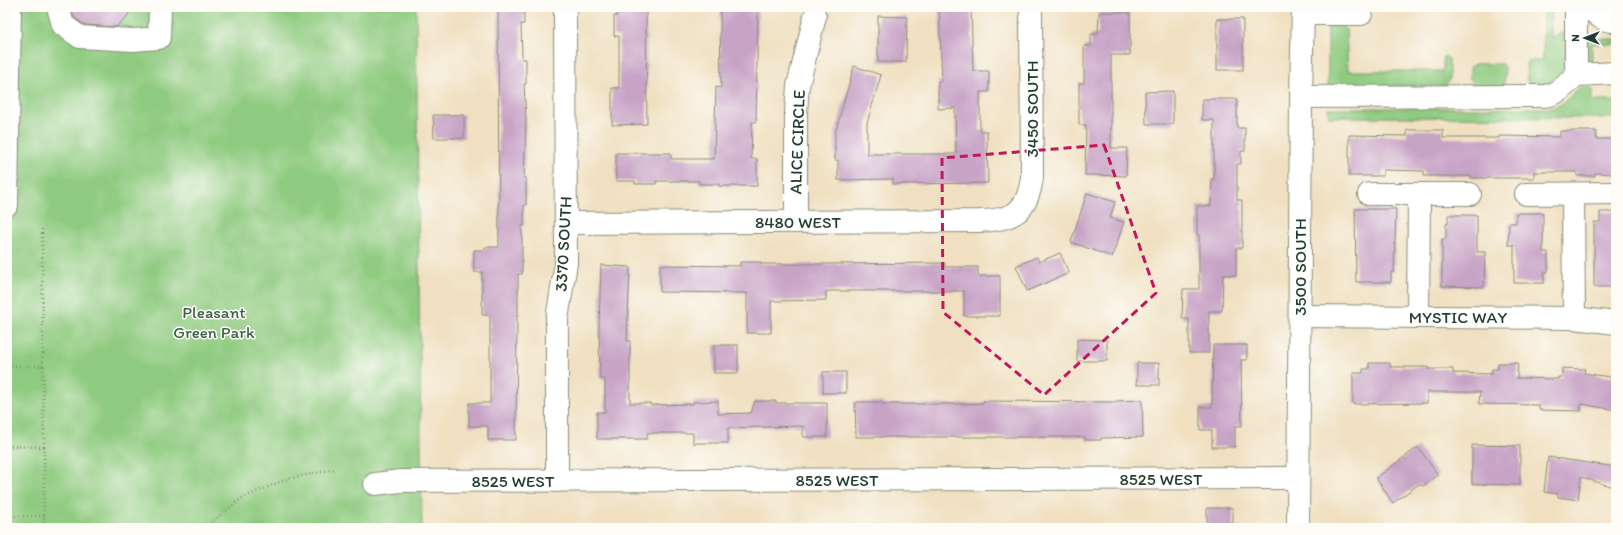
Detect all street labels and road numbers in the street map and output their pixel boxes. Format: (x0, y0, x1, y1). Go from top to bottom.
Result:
street label: 3450 SOUTH (1022, 60, 1042, 158)
street label: ALICE CIRCLE (785, 89, 809, 195)
street label: 3370 SOUTH (551, 196, 575, 292)
street label: 8480 WEST (755, 212, 842, 232)
street label: 3500 SOUTH (1290, 218, 1310, 316)
street label: MYSTIC WAY (1409, 307, 1507, 327)
street label: 8525 WEST (1120, 469, 1203, 489)
street label: 8525 WEST (796, 470, 879, 490)
street label: 8525 WEST (472, 471, 555, 491)

